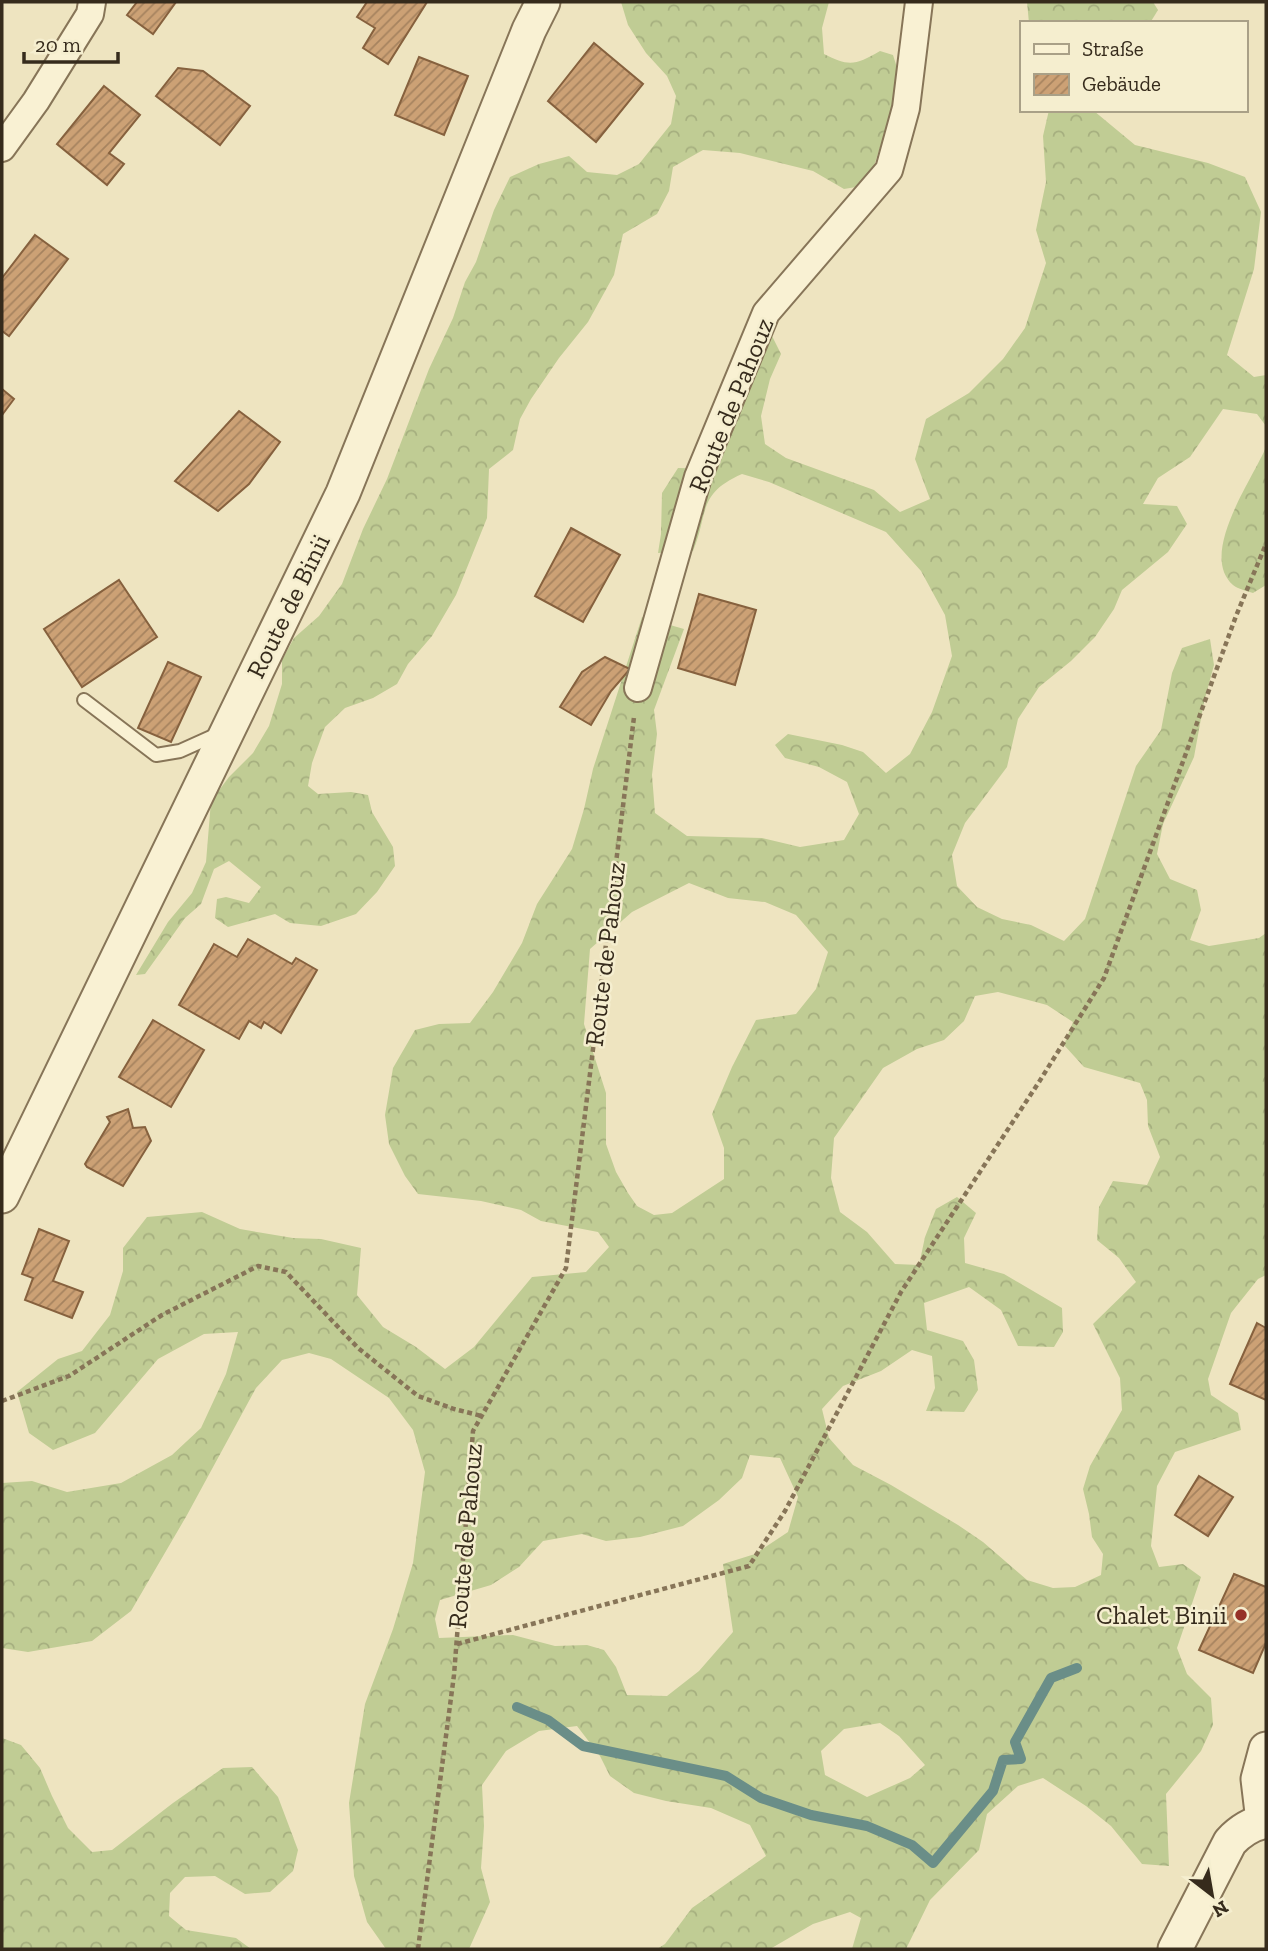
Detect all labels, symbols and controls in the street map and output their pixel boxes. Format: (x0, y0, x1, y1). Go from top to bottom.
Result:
scale bar (24, 21, 119, 65)
legend (1020, 21, 1247, 112)
text: 20 m (35, 32, 81, 57)
text: Straße (1082, 36, 1144, 61)
text: Gebäude (1082, 71, 1161, 96)
street label: Route de Pahouz (681, 313, 781, 497)
street label: Route de Binii (239, 529, 337, 683)
street label: Route de Pahouz (578, 860, 632, 1048)
street label: Route de Pahouz (441, 1442, 489, 1630)
place label: Chalet Binii (1096, 1599, 1227, 1631)
marker: Chalet Binii (1233, 1607, 1249, 1623)
north arrow (1177, 1860, 1247, 1930)
text: N (1208, 1896, 1233, 1923)

